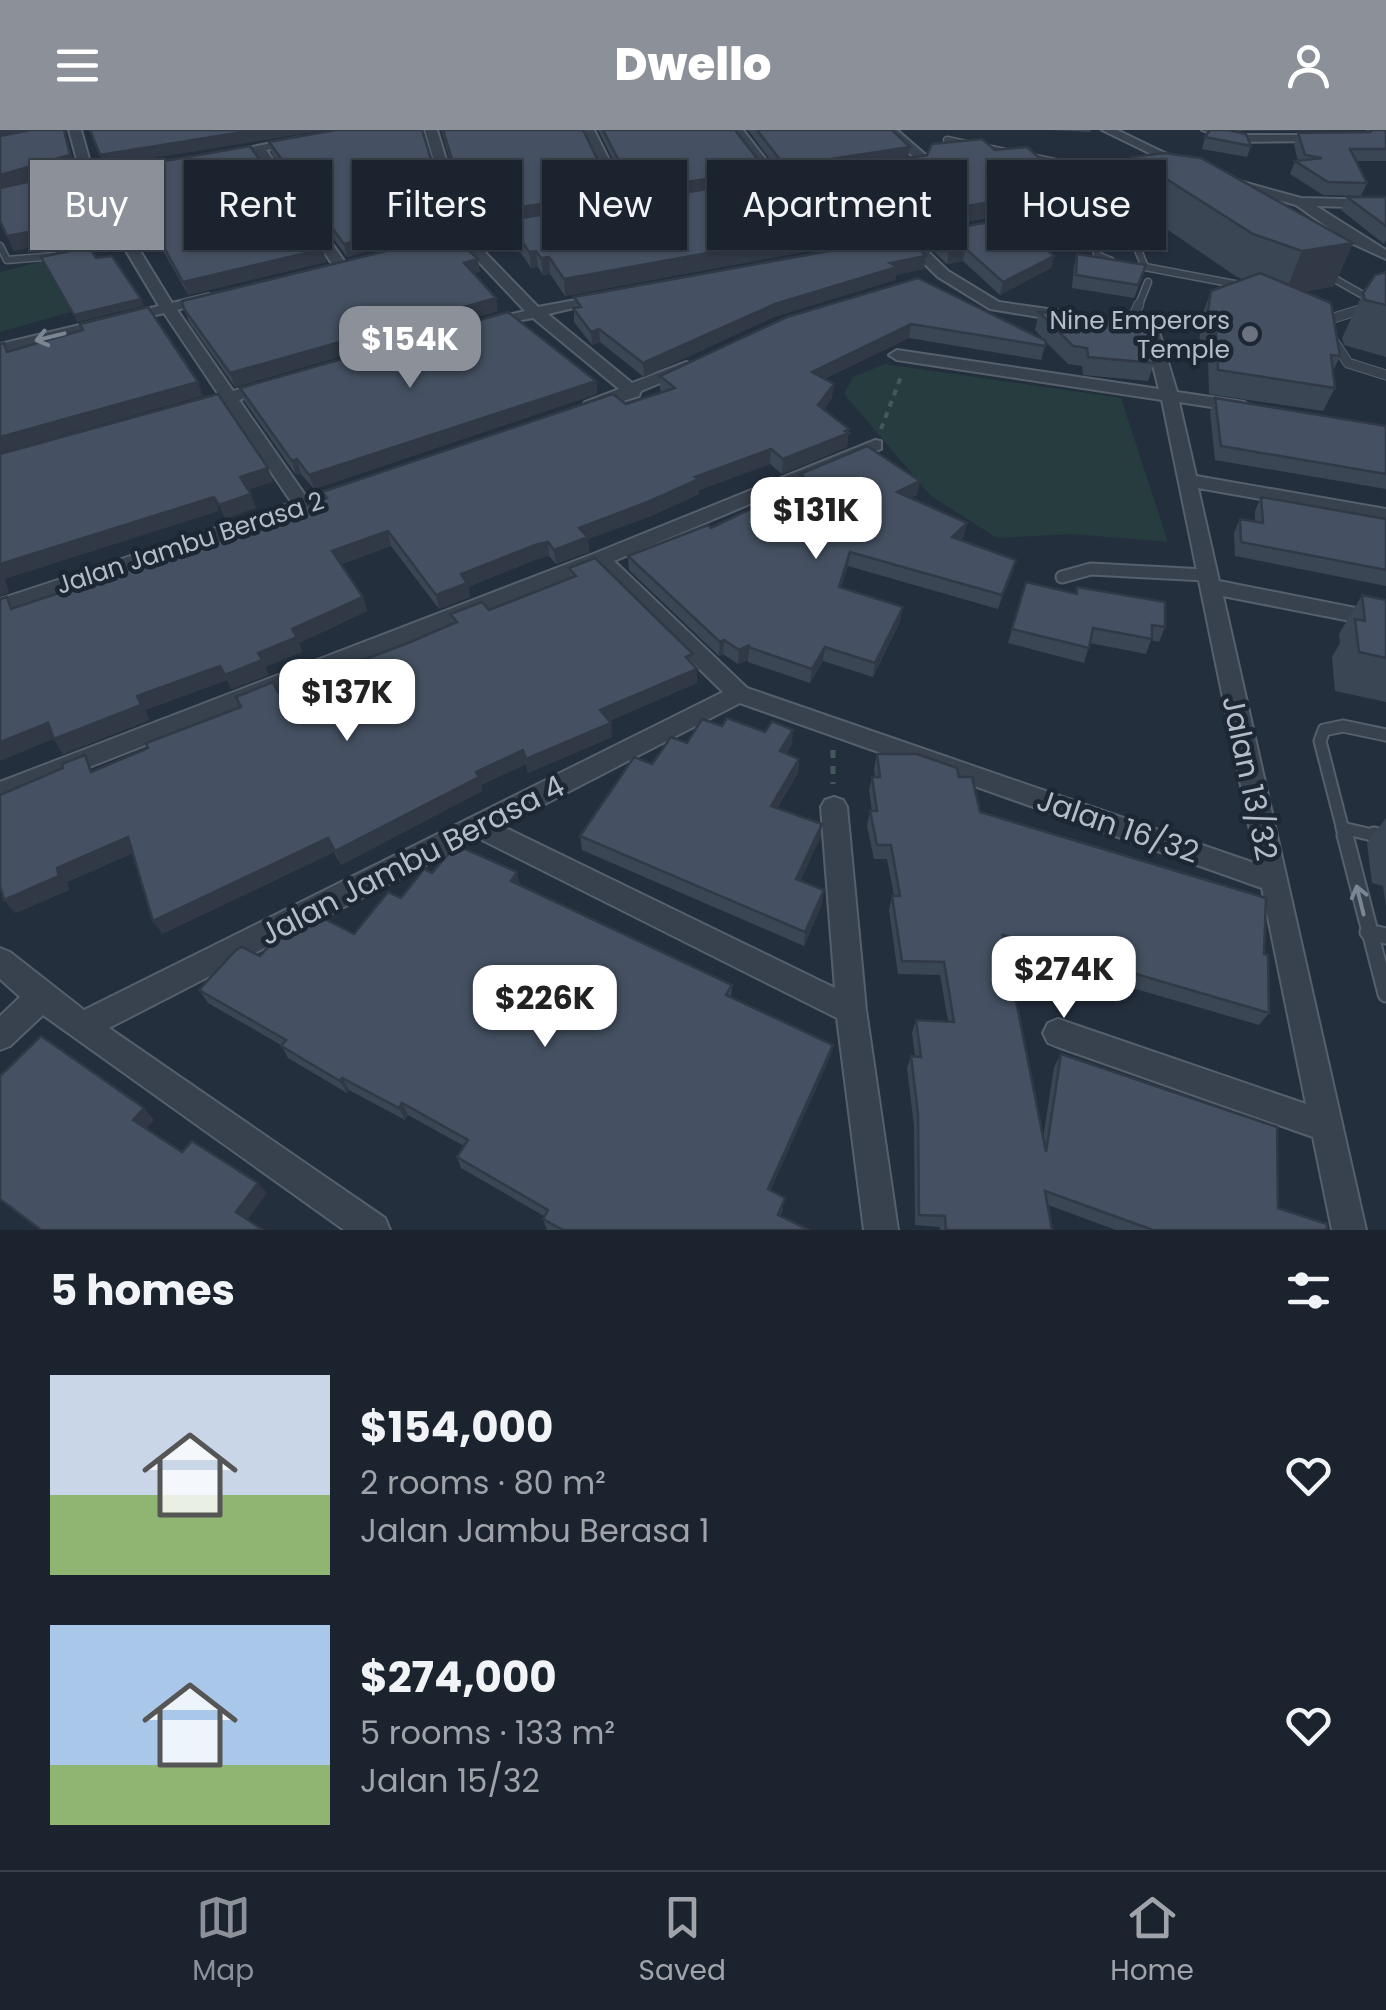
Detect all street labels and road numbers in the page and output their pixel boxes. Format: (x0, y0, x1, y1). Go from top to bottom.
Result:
street label: Jalan Jambu Berasa 2 (52, 483, 328, 603)
street label: Jalan 13/32 (1212, 692, 1288, 864)
street label: Jalan Jambu Berasa 4 (252, 764, 572, 956)
street label: Jalan 16/32 (1031, 778, 1205, 874)

